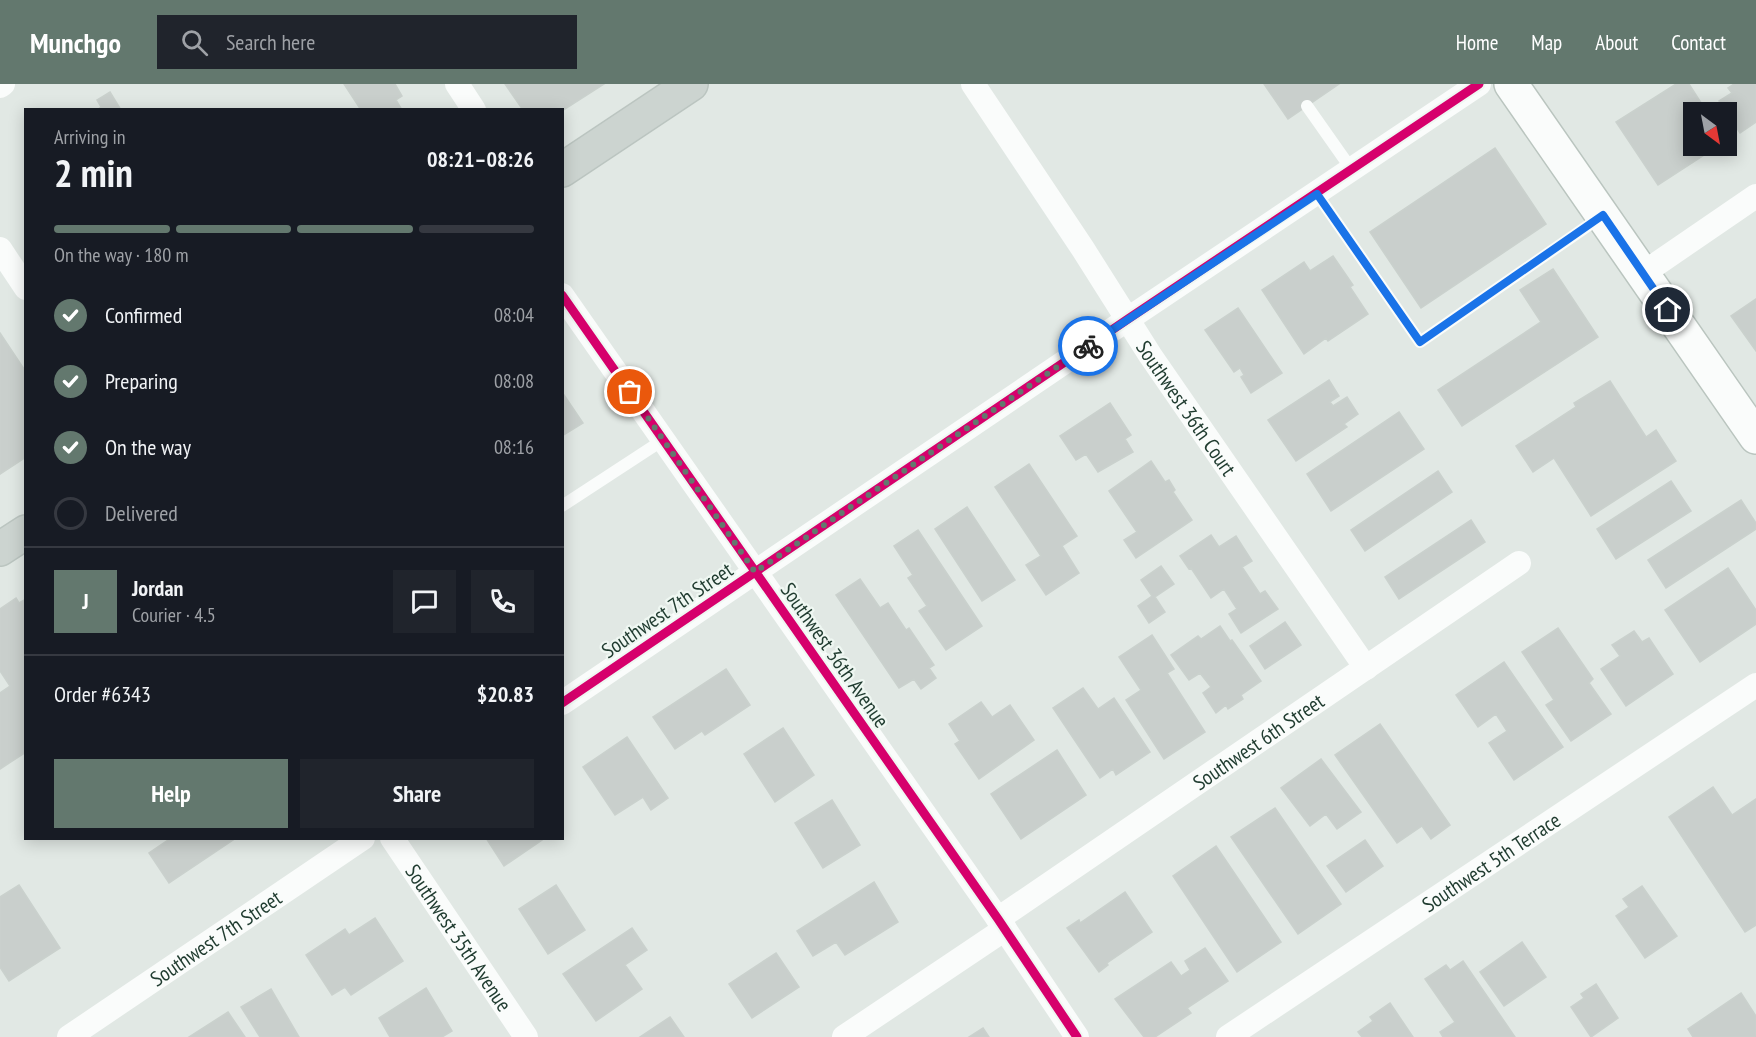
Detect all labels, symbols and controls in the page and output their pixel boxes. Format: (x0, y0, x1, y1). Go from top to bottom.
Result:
search box (157, 15, 577, 69)
text: Munchgo (30, 24, 121, 61)
icon: search (178, 26, 211, 59)
text: Search here (226, 28, 315, 56)
text: Home (1456, 29, 1498, 56)
text: Map (1531, 29, 1562, 56)
text: About (1595, 29, 1638, 56)
text: Contact (1671, 29, 1726, 56)
north arrow (1683, 102, 1737, 156)
map controls (1683, 102, 1737, 156)
text: Arriving in (54, 124, 126, 150)
text: 08:21–08:26 (427, 145, 534, 173)
text: 2 min (54, 147, 133, 198)
text: On the way · 180 m (54, 242, 189, 268)
pin (1642, 284, 1693, 335)
icon: home (1651, 293, 1684, 326)
icon: check (54, 299, 87, 332)
text: Confirmed (105, 301, 182, 329)
text: 08:04 (494, 302, 534, 328)
courier (1058, 316, 1118, 376)
icon: bike (1072, 330, 1105, 363)
street label: Southwest 36th Court (1131, 335, 1243, 481)
icon: check (54, 365, 87, 398)
pin (604, 366, 655, 417)
text: Preparing (105, 367, 178, 395)
text: 08:08 (494, 368, 534, 394)
icon: bag (613, 375, 646, 408)
icon: check (54, 431, 87, 464)
text: On the way (105, 433, 191, 461)
text: 08:16 (494, 434, 534, 460)
text: Delivered (105, 499, 178, 527)
street label: Southwest 7th Street (596, 556, 738, 664)
button: chat (393, 570, 456, 633)
button: phone (471, 570, 534, 633)
text: Jordan (132, 574, 183, 602)
street label: Southwest 36th Avenue (775, 577, 895, 733)
text: J (82, 587, 89, 615)
text: Courier · 4.5 (132, 602, 216, 628)
text: Order #6343 (54, 680, 151, 708)
text: $20.83 (477, 680, 534, 708)
street label: Southwest 6th Street (1187, 687, 1329, 796)
button: Help (54, 759, 288, 828)
button: Share (300, 759, 534, 828)
street label: Southwest 5th Terrace (1417, 806, 1565, 917)
street label: Southwest 35th Avenue (400, 859, 518, 1016)
street label: Southwest 7th Street (145, 884, 287, 992)

